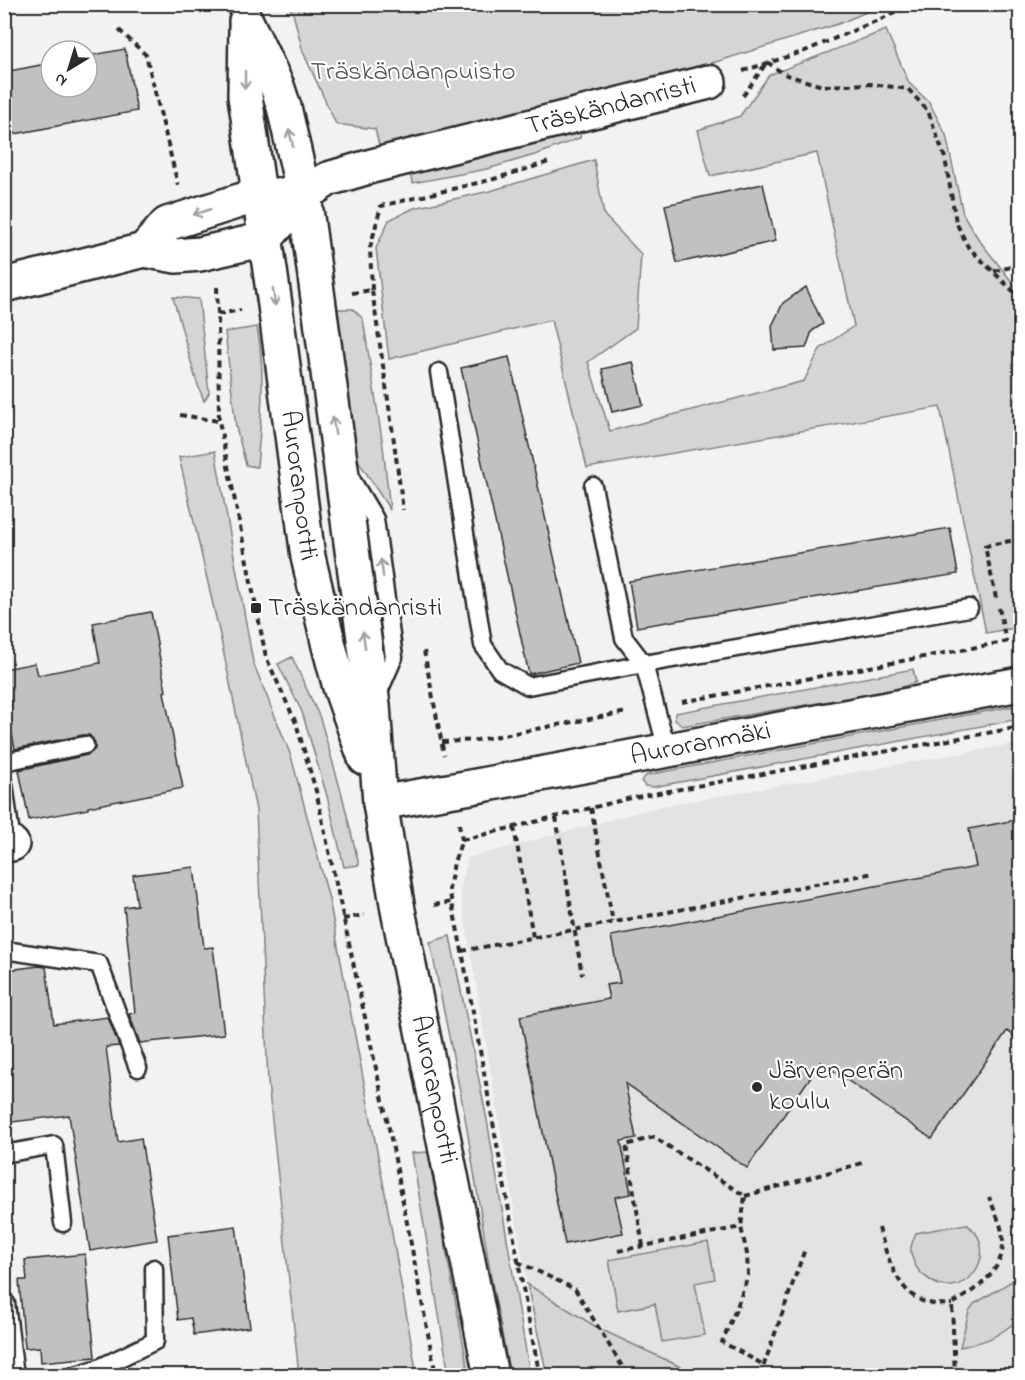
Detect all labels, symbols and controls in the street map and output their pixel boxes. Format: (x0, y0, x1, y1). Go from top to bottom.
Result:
north arrow (39, 39, 99, 99)
park label: Träskändanpuisto (311, 53, 515, 92)
text: N (49, 66, 73, 92)
street label: Träskändanristi (522, 66, 700, 146)
one-way arrow (239, 69, 251, 89)
one-way arrow (285, 129, 296, 148)
one-way arrow (193, 208, 212, 219)
one-way arrow (268, 287, 279, 307)
street label: Auroranportti (269, 408, 328, 565)
one-way arrow (329, 417, 340, 436)
one-way arrow (376, 559, 387, 579)
place label: Träskändanristi (268, 589, 442, 628)
marker: Träskändanristi (249, 601, 263, 615)
one-way arrow (358, 631, 369, 650)
street label: Auroranmäki (627, 712, 774, 776)
street label: Auroranportti (400, 1012, 468, 1167)
place label: Järvenperän koulu (769, 1052, 903, 1122)
marker: Järvenperän koulu (750, 1080, 764, 1094)

